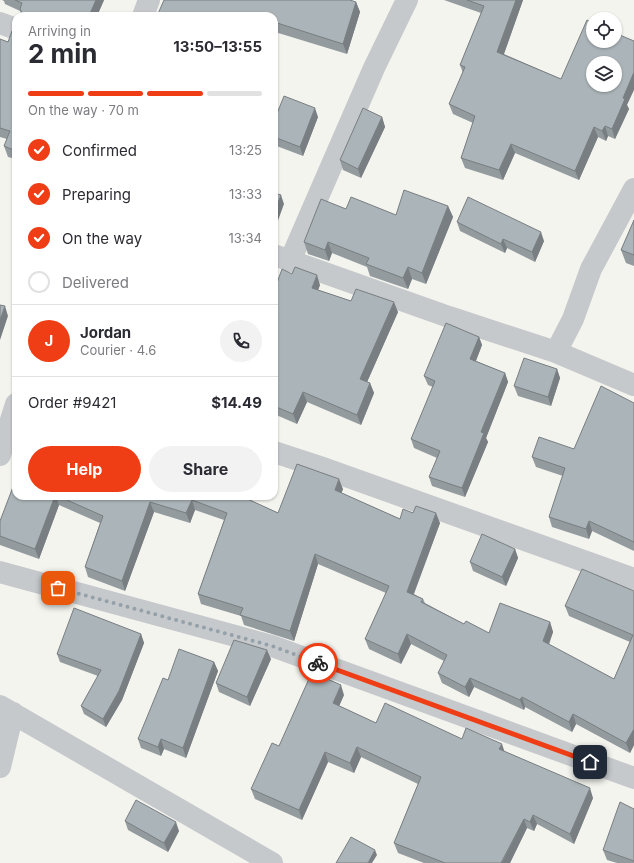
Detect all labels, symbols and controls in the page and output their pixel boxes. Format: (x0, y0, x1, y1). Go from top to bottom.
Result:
map controls (586, 12, 622, 92)
button: locate (586, 12, 622, 48)
text: Arriving in (28, 23, 91, 39)
text: 13:50–13:55 (173, 37, 262, 56)
text: 2 min (28, 38, 98, 69)
button: layers (586, 56, 622, 92)
text: On the way · 70 m (28, 102, 139, 118)
icon: check (28, 139, 50, 161)
text: Confirmed (62, 141, 137, 160)
text: 13:25 (229, 142, 262, 158)
icon: check (28, 183, 50, 205)
text: Preparing (62, 185, 131, 204)
text: 13:33 (229, 186, 262, 202)
icon: check (28, 227, 50, 249)
text: On the way (62, 229, 142, 248)
text: 13:34 (229, 230, 262, 246)
text: Delivered (62, 273, 129, 292)
button: phone (220, 320, 262, 362)
text: Jordan (80, 323, 131, 342)
text: J (45, 331, 53, 350)
text: Courier · 4.6 (80, 342, 156, 358)
text: Order #9421 (28, 393, 116, 412)
text: $14.49 (211, 393, 262, 412)
button: Help (28, 446, 141, 492)
button: Share (149, 446, 262, 492)
pin (41, 571, 75, 605)
icon: bag (47, 577, 69, 599)
courier (298, 643, 338, 683)
icon: bike (307, 652, 329, 674)
pin (573, 745, 607, 779)
icon: home (579, 751, 601, 773)

